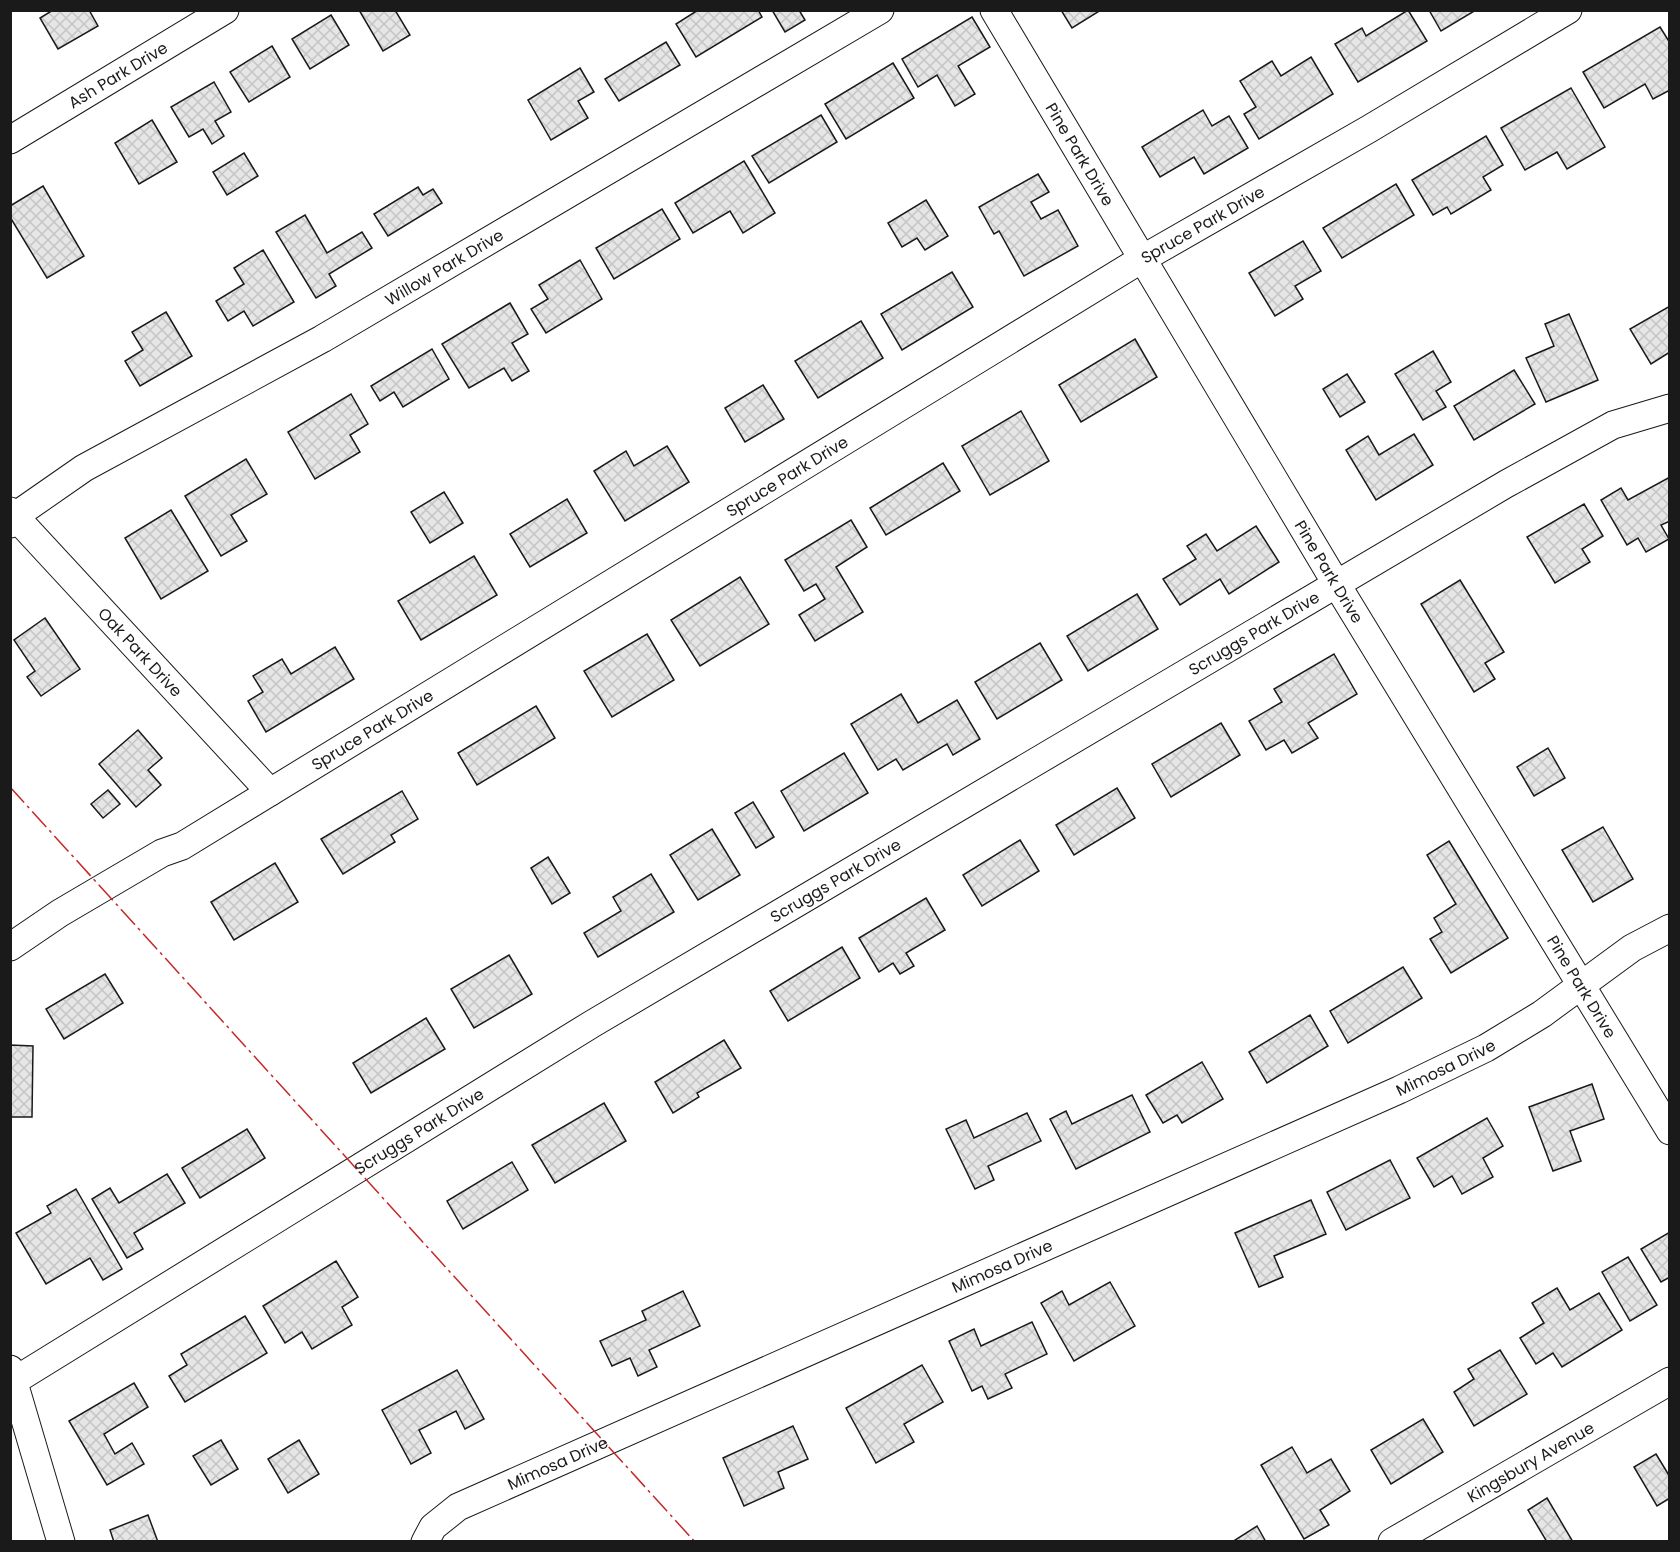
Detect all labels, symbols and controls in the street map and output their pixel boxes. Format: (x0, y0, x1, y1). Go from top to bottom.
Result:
street label: Ash Park Drive (64, 36, 172, 114)
street label: Pine Park Drive (1040, 98, 1120, 210)
street label: Spruce Park Drive (1136, 180, 1269, 269)
street label: Willow Park Drive (381, 223, 508, 311)
street label: Spruce Park Drive (722, 430, 852, 522)
street label: Pine Park Drive (1289, 516, 1369, 627)
street label: Scruggs Park Drive (1184, 585, 1324, 681)
street label: Oak Park Drive (93, 602, 188, 702)
street label: Spruce Park Drive (307, 684, 438, 776)
street label: Scruggs Park Drive (766, 833, 905, 928)
street label: Pine Park Drive (1542, 931, 1622, 1042)
street label: Mimosa Drive (1392, 1033, 1500, 1101)
street label: Scruggs Park Drive (350, 1082, 488, 1180)
street label: Mimosa Drive (948, 1234, 1056, 1298)
street label: Kingsbury Avenue (1463, 1416, 1598, 1508)
street label: Mimosa Drive (504, 1430, 612, 1495)

